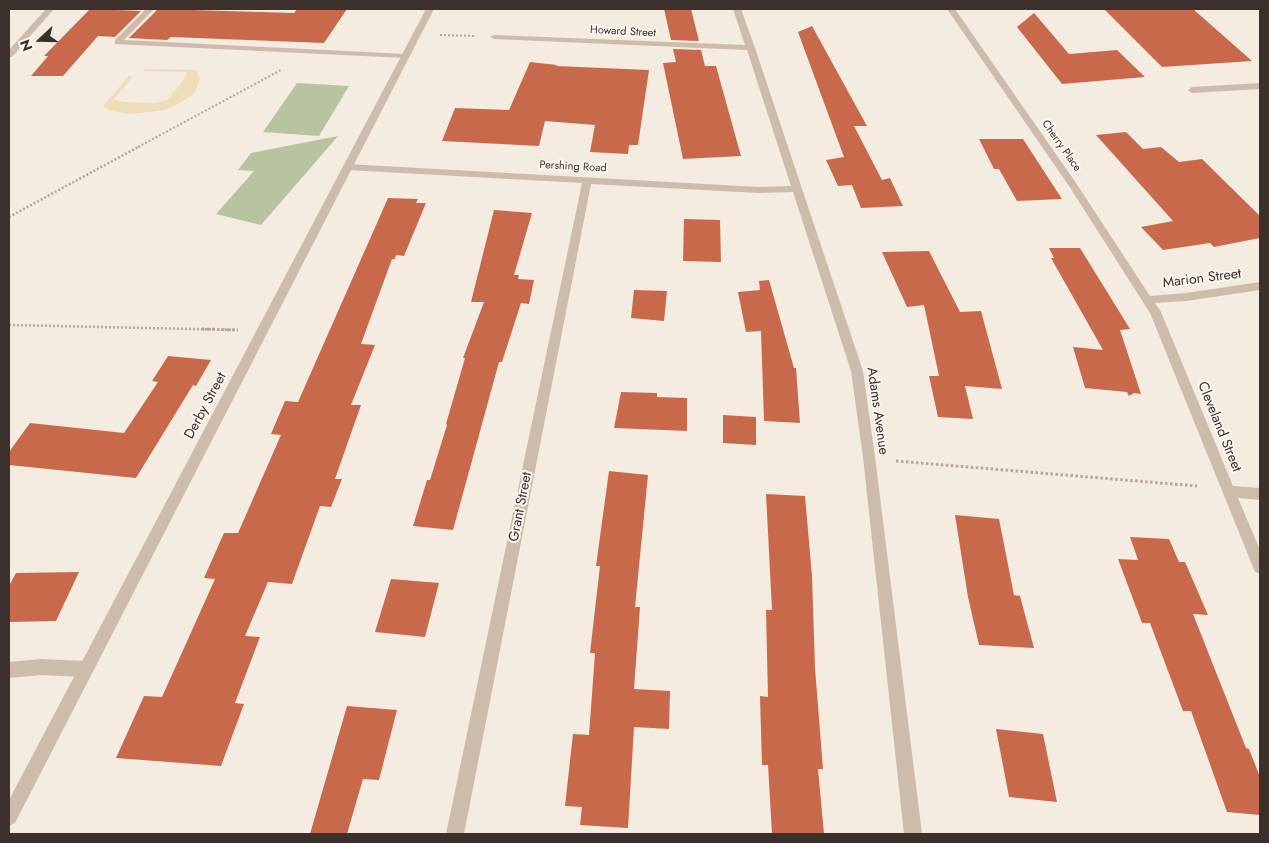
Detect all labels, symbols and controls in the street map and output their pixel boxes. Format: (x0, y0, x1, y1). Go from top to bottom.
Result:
north arrow (15, 15, 65, 65)
street label: Howard Street (590, 24, 656, 40)
text: N (15, 37, 37, 54)
street label: Cherry Place (1038, 118, 1084, 174)
street label: Pershing Road (539, 159, 607, 175)
street label: Marion Street (1162, 266, 1242, 292)
street label: Adams Avenue (863, 366, 891, 456)
street label: Derby Street (181, 370, 231, 442)
street label: Cleveland Street (1193, 379, 1245, 475)
street label: Grant Street (506, 471, 536, 543)

